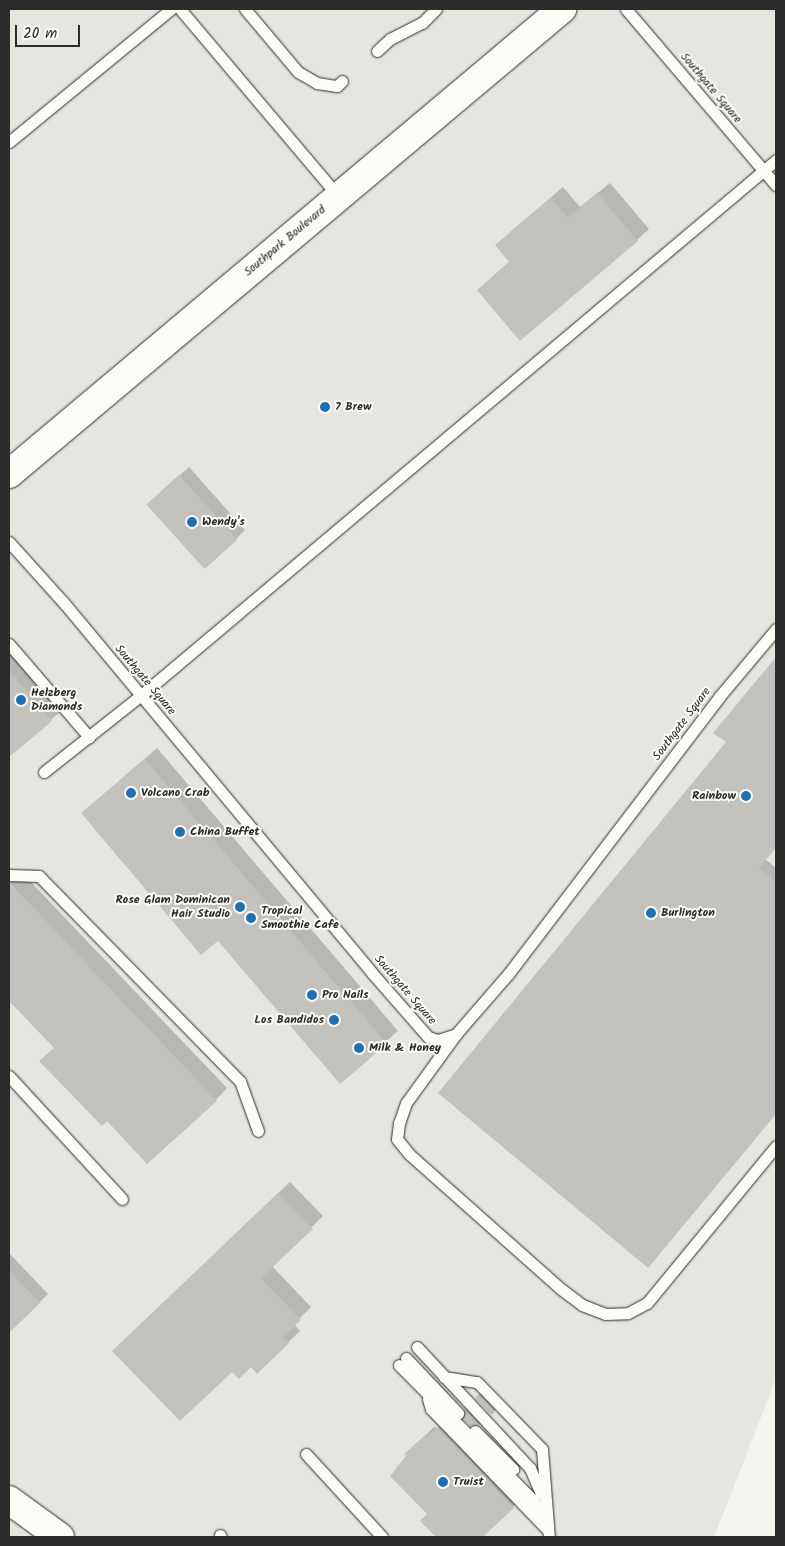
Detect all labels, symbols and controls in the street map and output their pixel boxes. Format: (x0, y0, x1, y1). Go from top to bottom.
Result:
scale bar (18, 15, 82, 47)
text: 20 m (23, 22, 57, 46)
street label: Southgate Square (677, 50, 745, 126)
street label: Southpark Boulevard (241, 203, 329, 279)
place label: 7 Brew (335, 400, 371, 414)
marker: 7 Brew (319, 401, 331, 413)
place label: Wendy's (202, 515, 245, 529)
marker: Wendy's (186, 516, 198, 528)
street label: Southgate Square (111, 642, 179, 718)
street label: Southgate Square (650, 685, 714, 763)
place label: Helzberg Diamonds (31, 686, 82, 714)
marker: Helzberg Diamonds (15, 694, 27, 706)
place label: Volcano Crab (141, 786, 209, 800)
marker: Volcano Crab (125, 787, 137, 799)
place label: Rainbow (692, 789, 736, 803)
marker: Rainbow (740, 790, 752, 802)
place label: China Buffet (190, 825, 260, 839)
marker: China Buffet (174, 826, 186, 838)
place label: Rose Glam Dominican Hair Studio (115, 893, 230, 921)
marker: Rose Glam Dominican Hair Studio (234, 901, 246, 913)
place label: Tropical Smoothie Cafe (261, 904, 339, 932)
place label: Burlington (661, 906, 715, 920)
marker: Burlington (645, 907, 657, 919)
marker: Tropical Smoothie Cafe (245, 912, 257, 924)
street label: Southgate Square (371, 952, 439, 1028)
place label: Pro Nails (322, 988, 369, 1002)
marker: Pro Nails (306, 989, 318, 1001)
place label: Los Bandidos (254, 1013, 324, 1027)
marker: Los Bandidos (328, 1014, 340, 1026)
place label: Milk & Honey (369, 1041, 441, 1055)
marker: Milk & Honey (353, 1042, 365, 1054)
place label: Truist (453, 1475, 484, 1489)
marker: Truist (437, 1476, 449, 1488)

